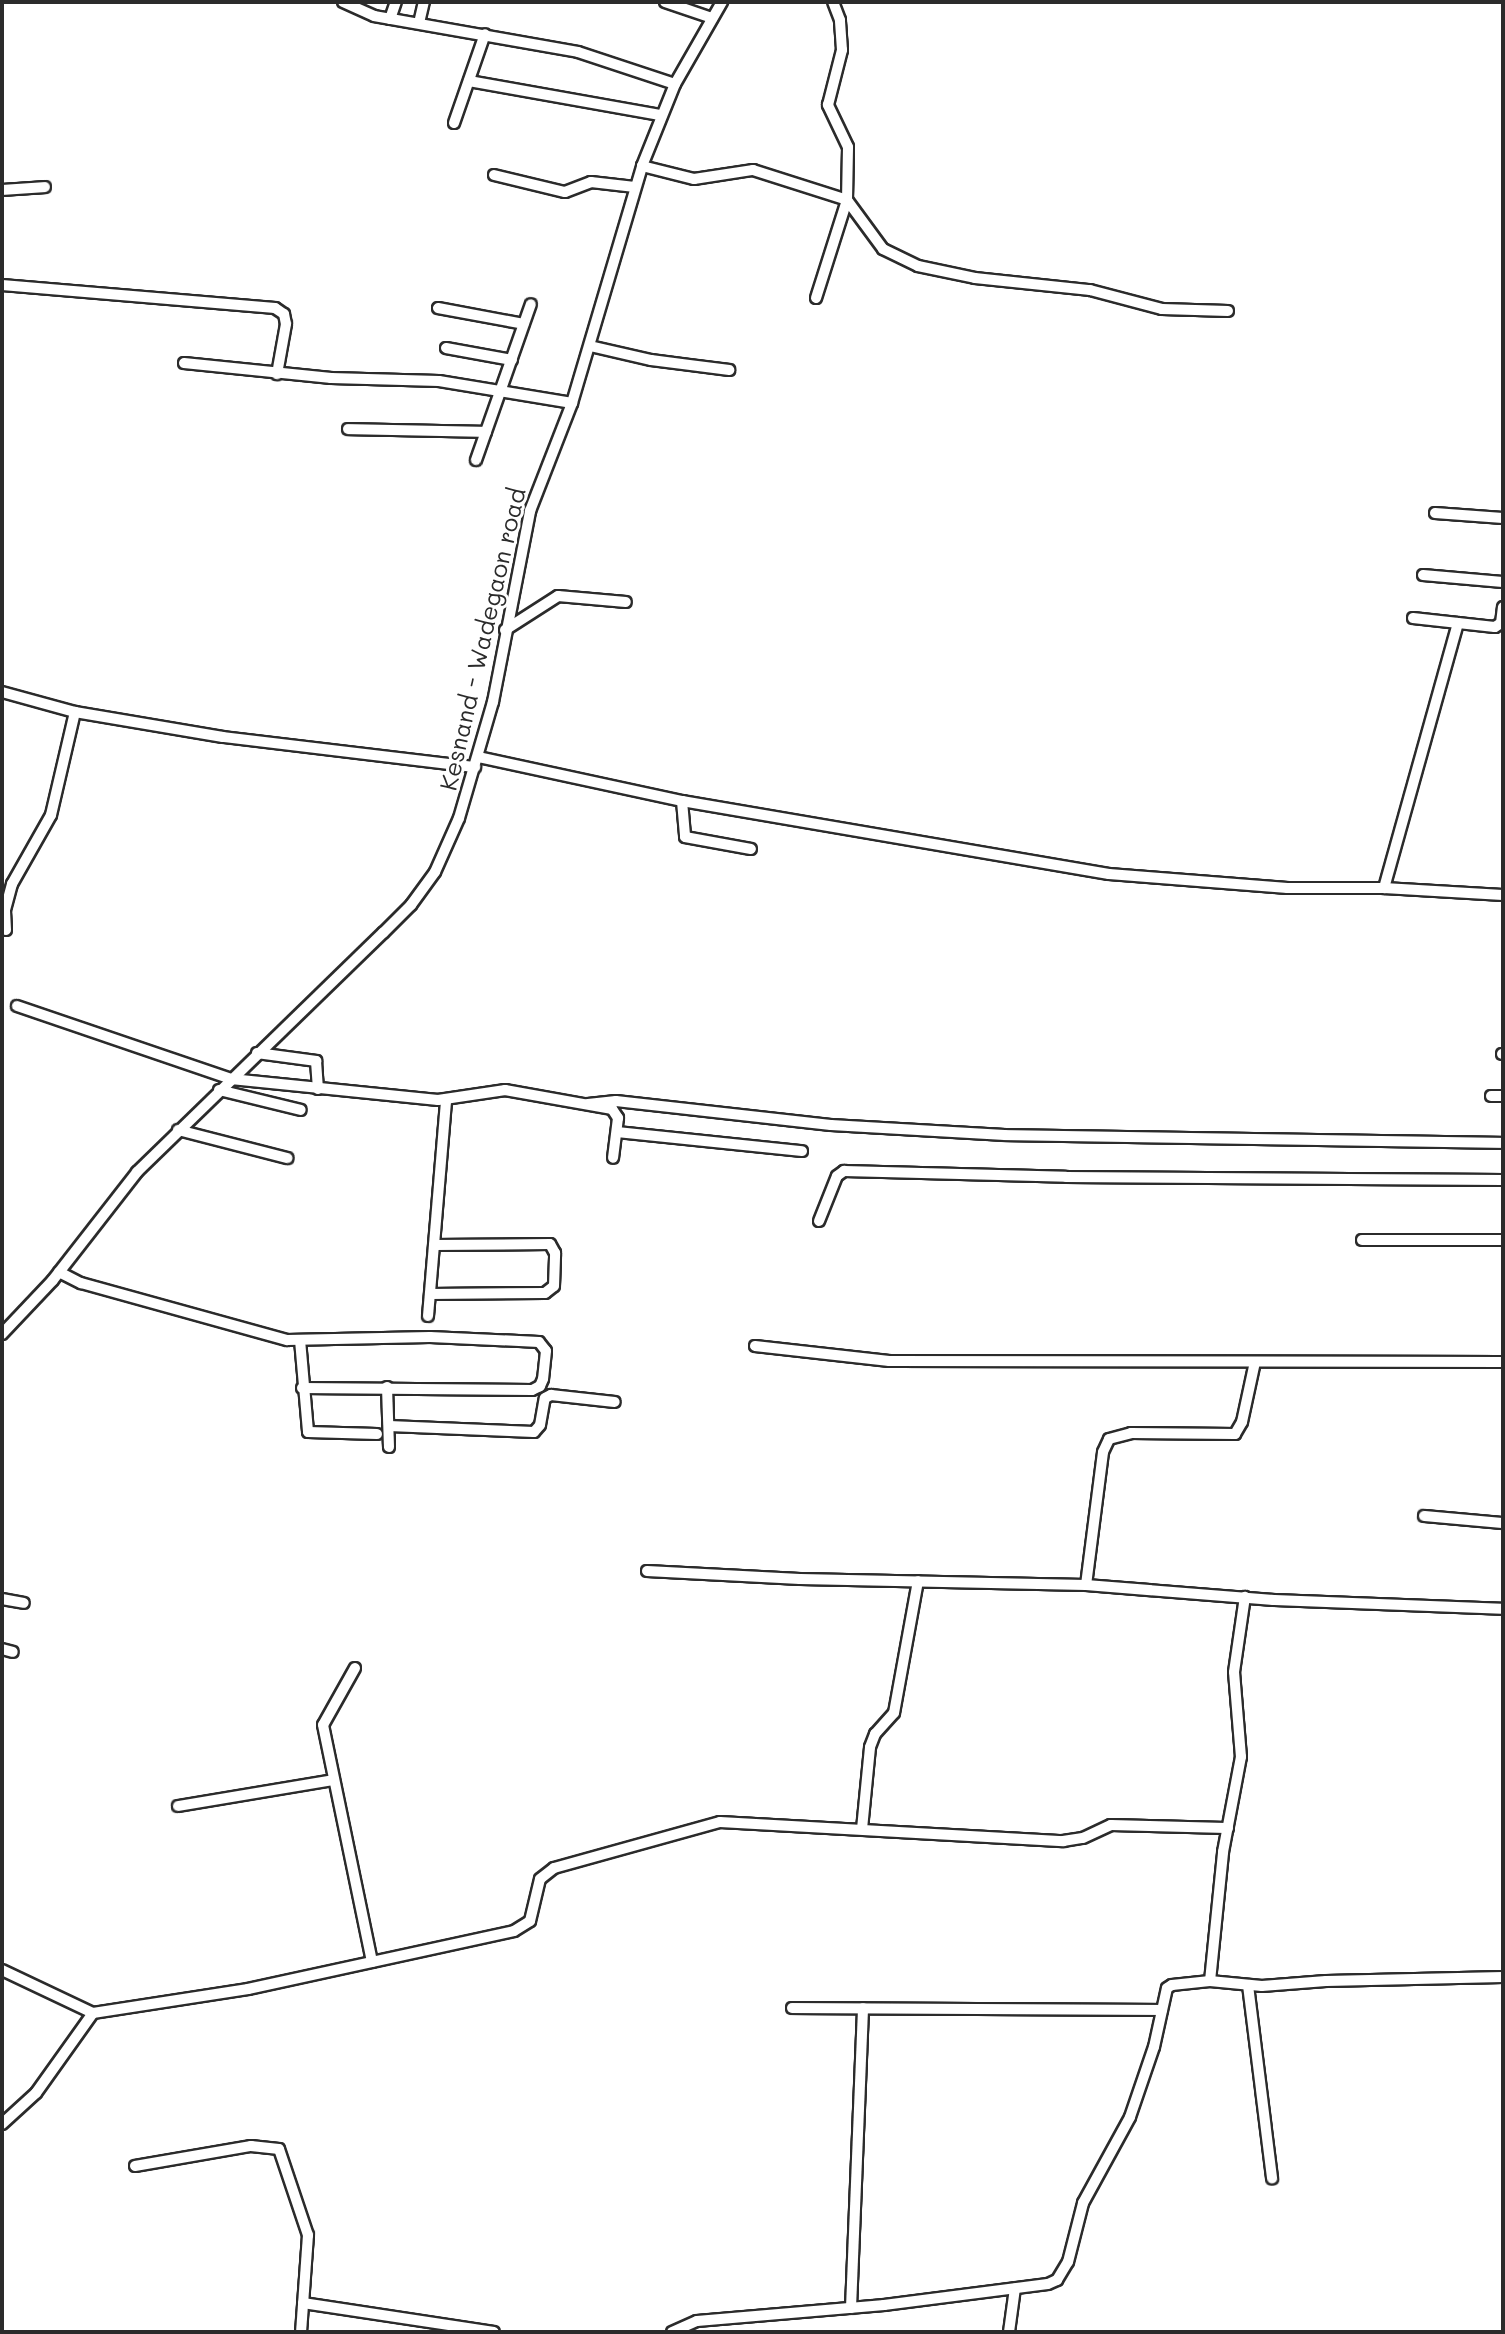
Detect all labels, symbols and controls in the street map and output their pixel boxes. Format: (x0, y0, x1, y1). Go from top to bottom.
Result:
street label: Kesnand - Wadegaon road (433, 485, 531, 793)

